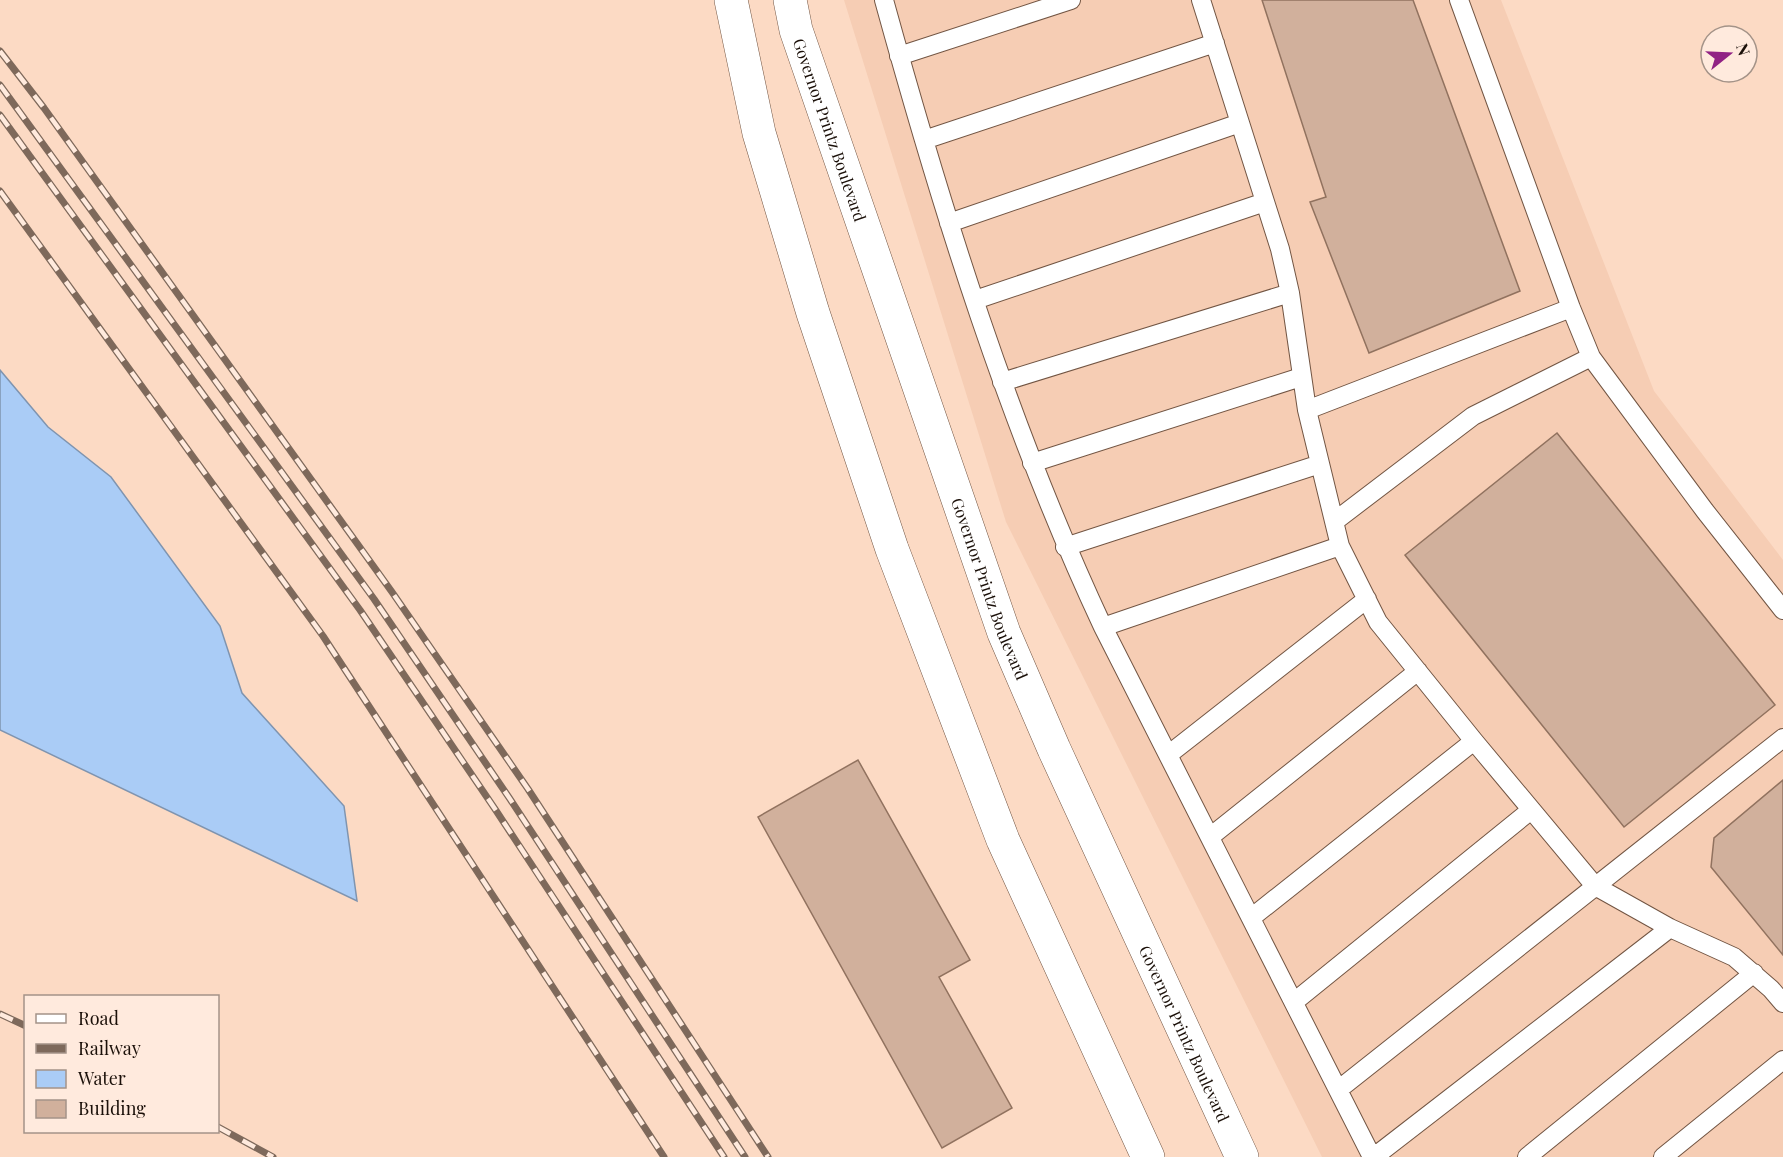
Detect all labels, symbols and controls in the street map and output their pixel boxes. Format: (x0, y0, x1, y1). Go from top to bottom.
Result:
north arrow (1699, 24, 1759, 84)
street label: Governor Printz Boulevard (789, 35, 872, 224)
text: N (1732, 40, 1756, 58)
street label: Governor Printz Boulevard (948, 495, 1033, 683)
street label: Governor Printz Boulevard (1135, 942, 1235, 1125)
legend (24, 995, 219, 1133)
text: Road (78, 1006, 119, 1030)
text: Railway (78, 1036, 141, 1060)
text: Water (77, 1066, 126, 1090)
text: Building (78, 1096, 146, 1120)

